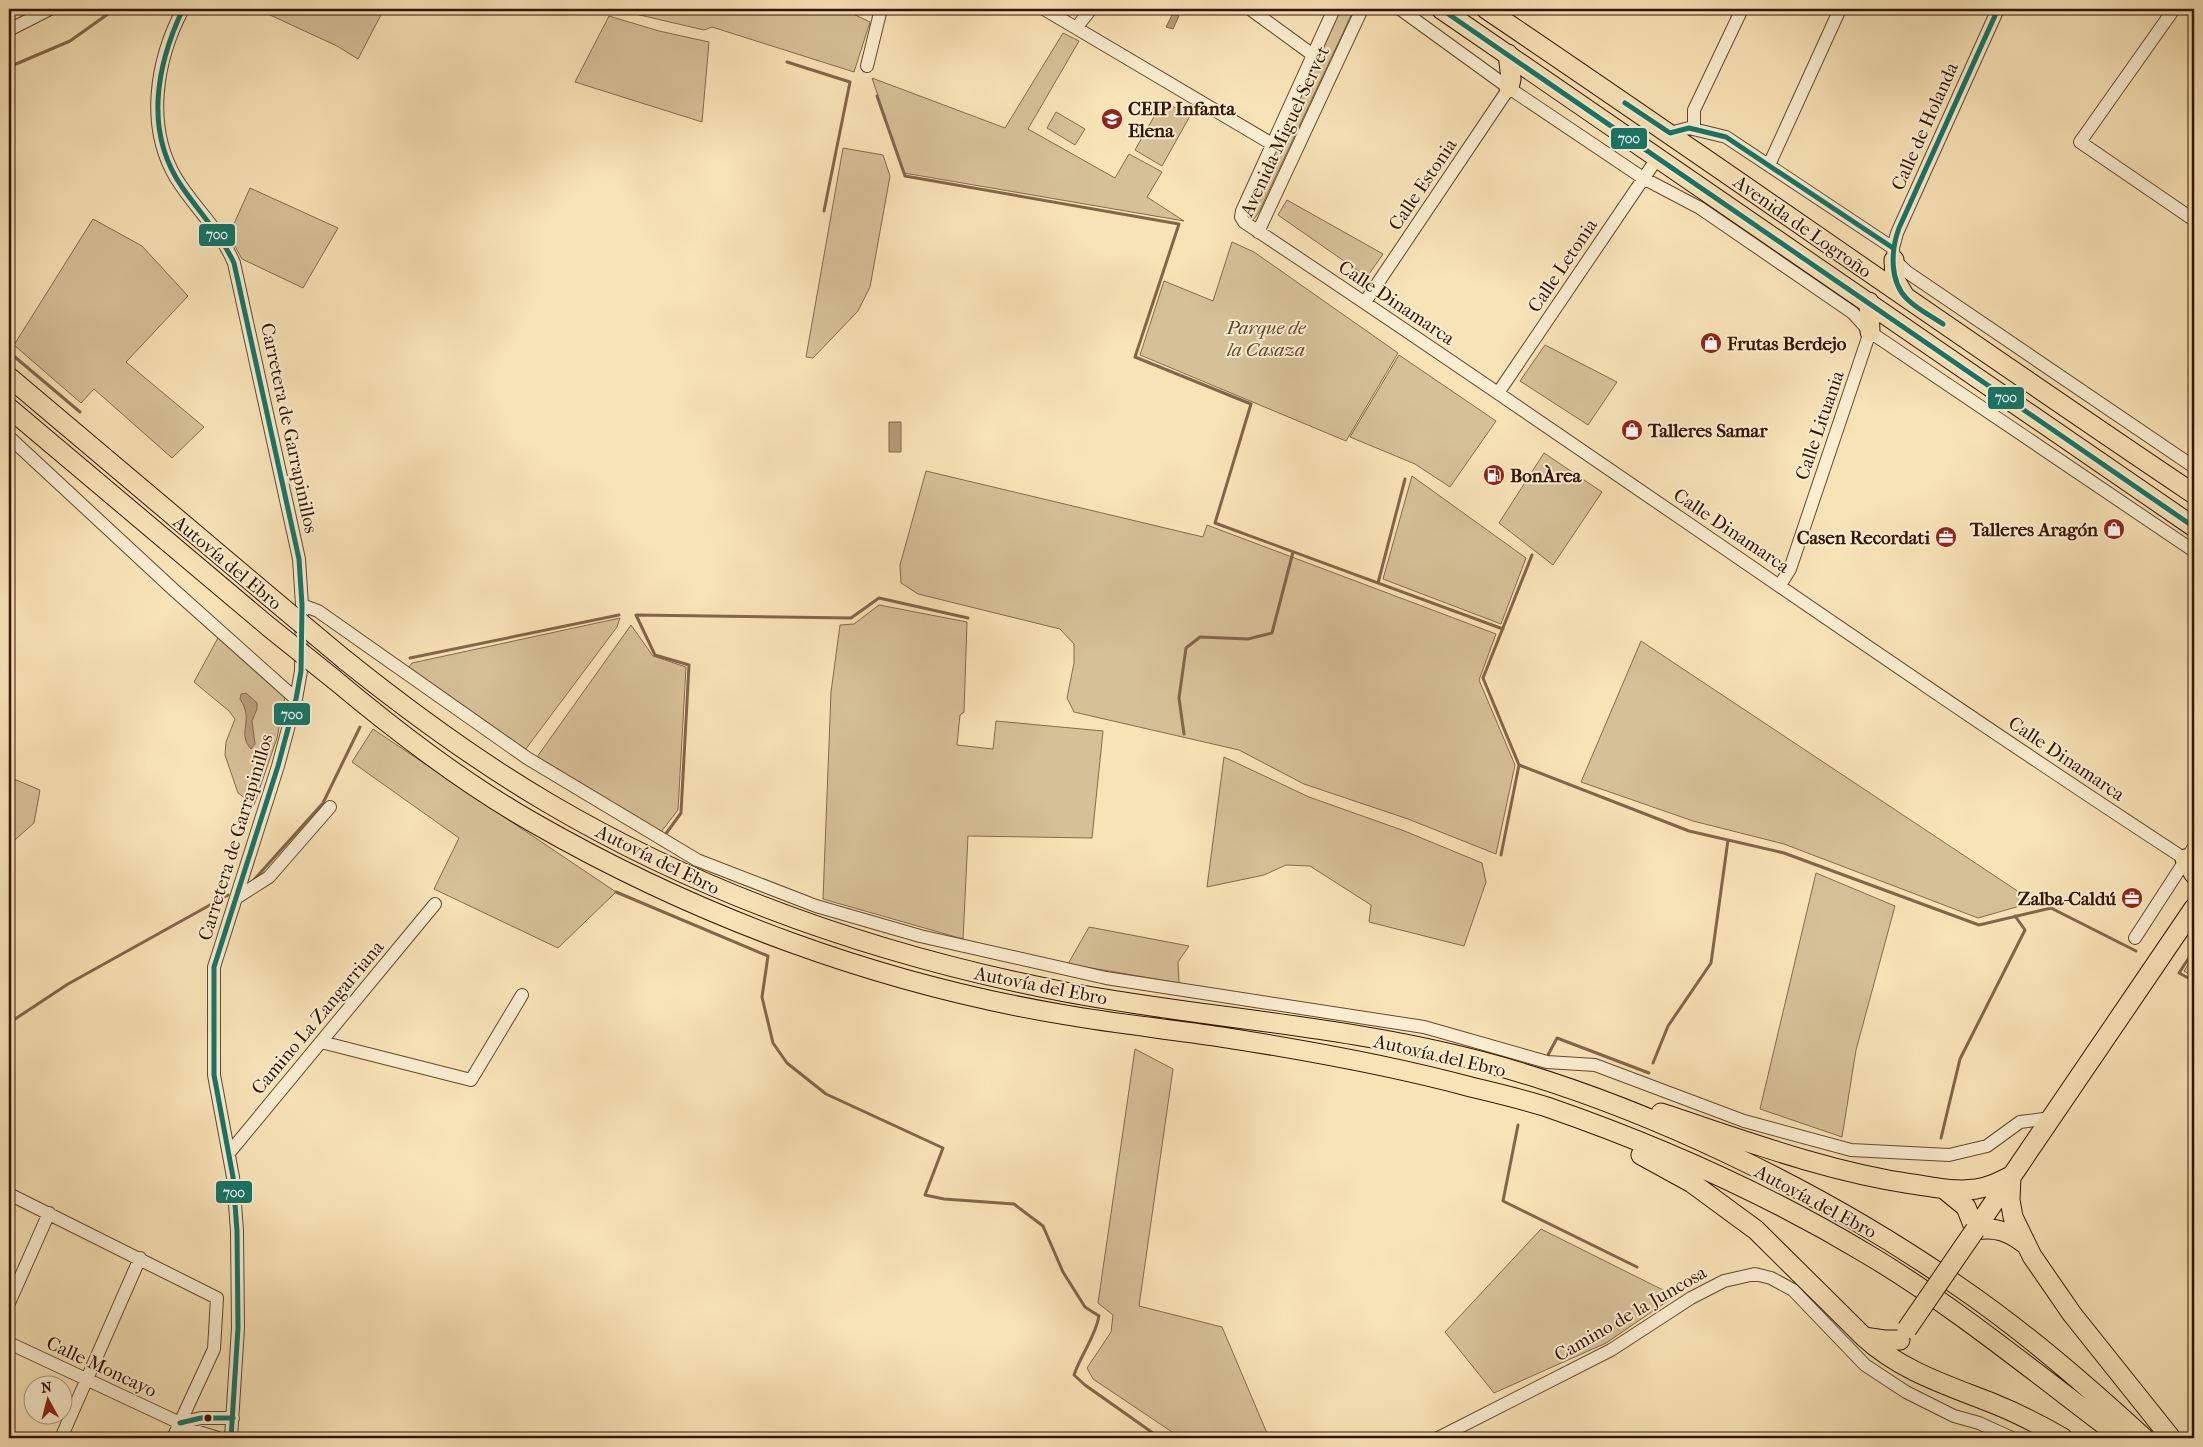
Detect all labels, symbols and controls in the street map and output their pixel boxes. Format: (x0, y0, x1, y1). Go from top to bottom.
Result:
street label: Avenida Miguel Servet (1235, 43, 1334, 221)
street label: Calle de Holanda (1887, 59, 1963, 194)
place label: CEIP Infanta Elena (1128, 98, 1237, 142)
school or university icon: CEIP Infanta Elena (1100, 107, 1124, 131)
line badge: 700 (1610, 127, 1648, 150)
text: 700 (1617, 130, 1640, 147)
street label: Calle Estonia (1384, 134, 1462, 235)
street label: Avenida de Logroño (1728, 170, 1876, 283)
street label: Calle Letonia (1523, 214, 1602, 317)
line badge: 700 (198, 223, 236, 247)
text: 700 (205, 226, 228, 243)
street label: Calle Dinamarca (1334, 256, 1459, 350)
park label: Parque de la Casaza (1225, 317, 1307, 361)
street label: Carretera de Garrapinillos (256, 321, 322, 535)
shop icon: Frutas Berdejo (1699, 331, 1723, 355)
place label: Frutas Berdejo (1726, 333, 1847, 355)
street label: Calle Lituania (1791, 368, 1849, 483)
line badge: 700 (1987, 386, 2025, 410)
text: 700 (1994, 389, 2017, 406)
shop icon: Talleres Samar (1620, 418, 1644, 442)
place label: Talleres Samar (1647, 420, 1768, 442)
fuel station icon: BonÀrea (1482, 463, 1506, 487)
place label: BonÀrea (1510, 464, 1583, 487)
street label: Calle Dinamarca (1669, 484, 1794, 578)
street label: Autovía del Ebro (168, 510, 286, 615)
shop icon: Talleres Aragón (2102, 517, 2126, 541)
place label: Talleres Aragón (1969, 519, 2099, 541)
office icon: Casen Recordati (1934, 525, 1958, 549)
place label: Casen Recordati (1797, 527, 1930, 549)
line badge: 700 (273, 702, 311, 726)
text: 700 (280, 706, 303, 723)
street label: Calle Dinamarca (2004, 712, 2129, 806)
street label: Carretera de Garrapinillos (194, 731, 278, 943)
street label: Autovía del Ebro (591, 820, 723, 900)
office icon: Zalba-Caldú (2120, 886, 2144, 910)
place label: Zalba-Caldú (2018, 888, 2116, 910)
street label: Camino La Zangarriana (247, 936, 389, 1099)
street label: Autovía del Ebro (972, 962, 1109, 1010)
street label: Autovía del Ebro (1371, 1030, 1508, 1082)
street label: Autovía del Ebro (1750, 1160, 1881, 1243)
line badge: 700 (215, 1180, 253, 1204)
text: 700 (222, 1184, 245, 1201)
street label: Camino de la Juncosa (1551, 1261, 1711, 1366)
street label: Calle Moncayo (43, 1332, 161, 1402)
north arrow (22, 1374, 72, 1424)
text: N (40, 1378, 53, 1397)
unlabelled marker (203, 1413, 213, 1423)

